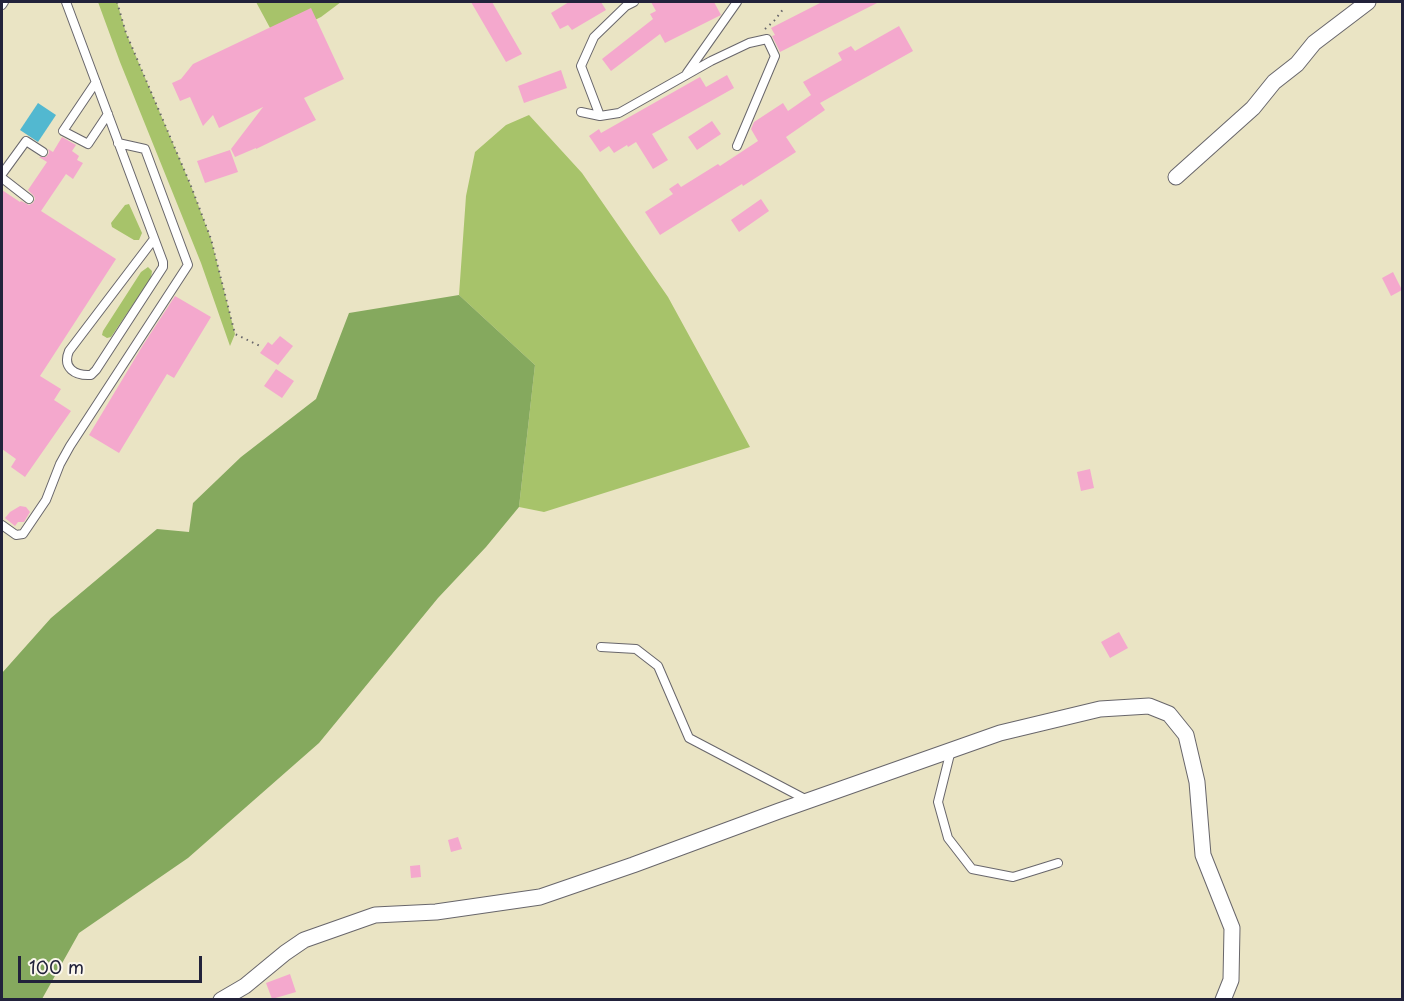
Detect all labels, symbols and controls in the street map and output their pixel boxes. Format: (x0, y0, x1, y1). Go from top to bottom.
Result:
scale bar (21, 944, 206, 982)
text: 100 m (29, 953, 84, 980)

